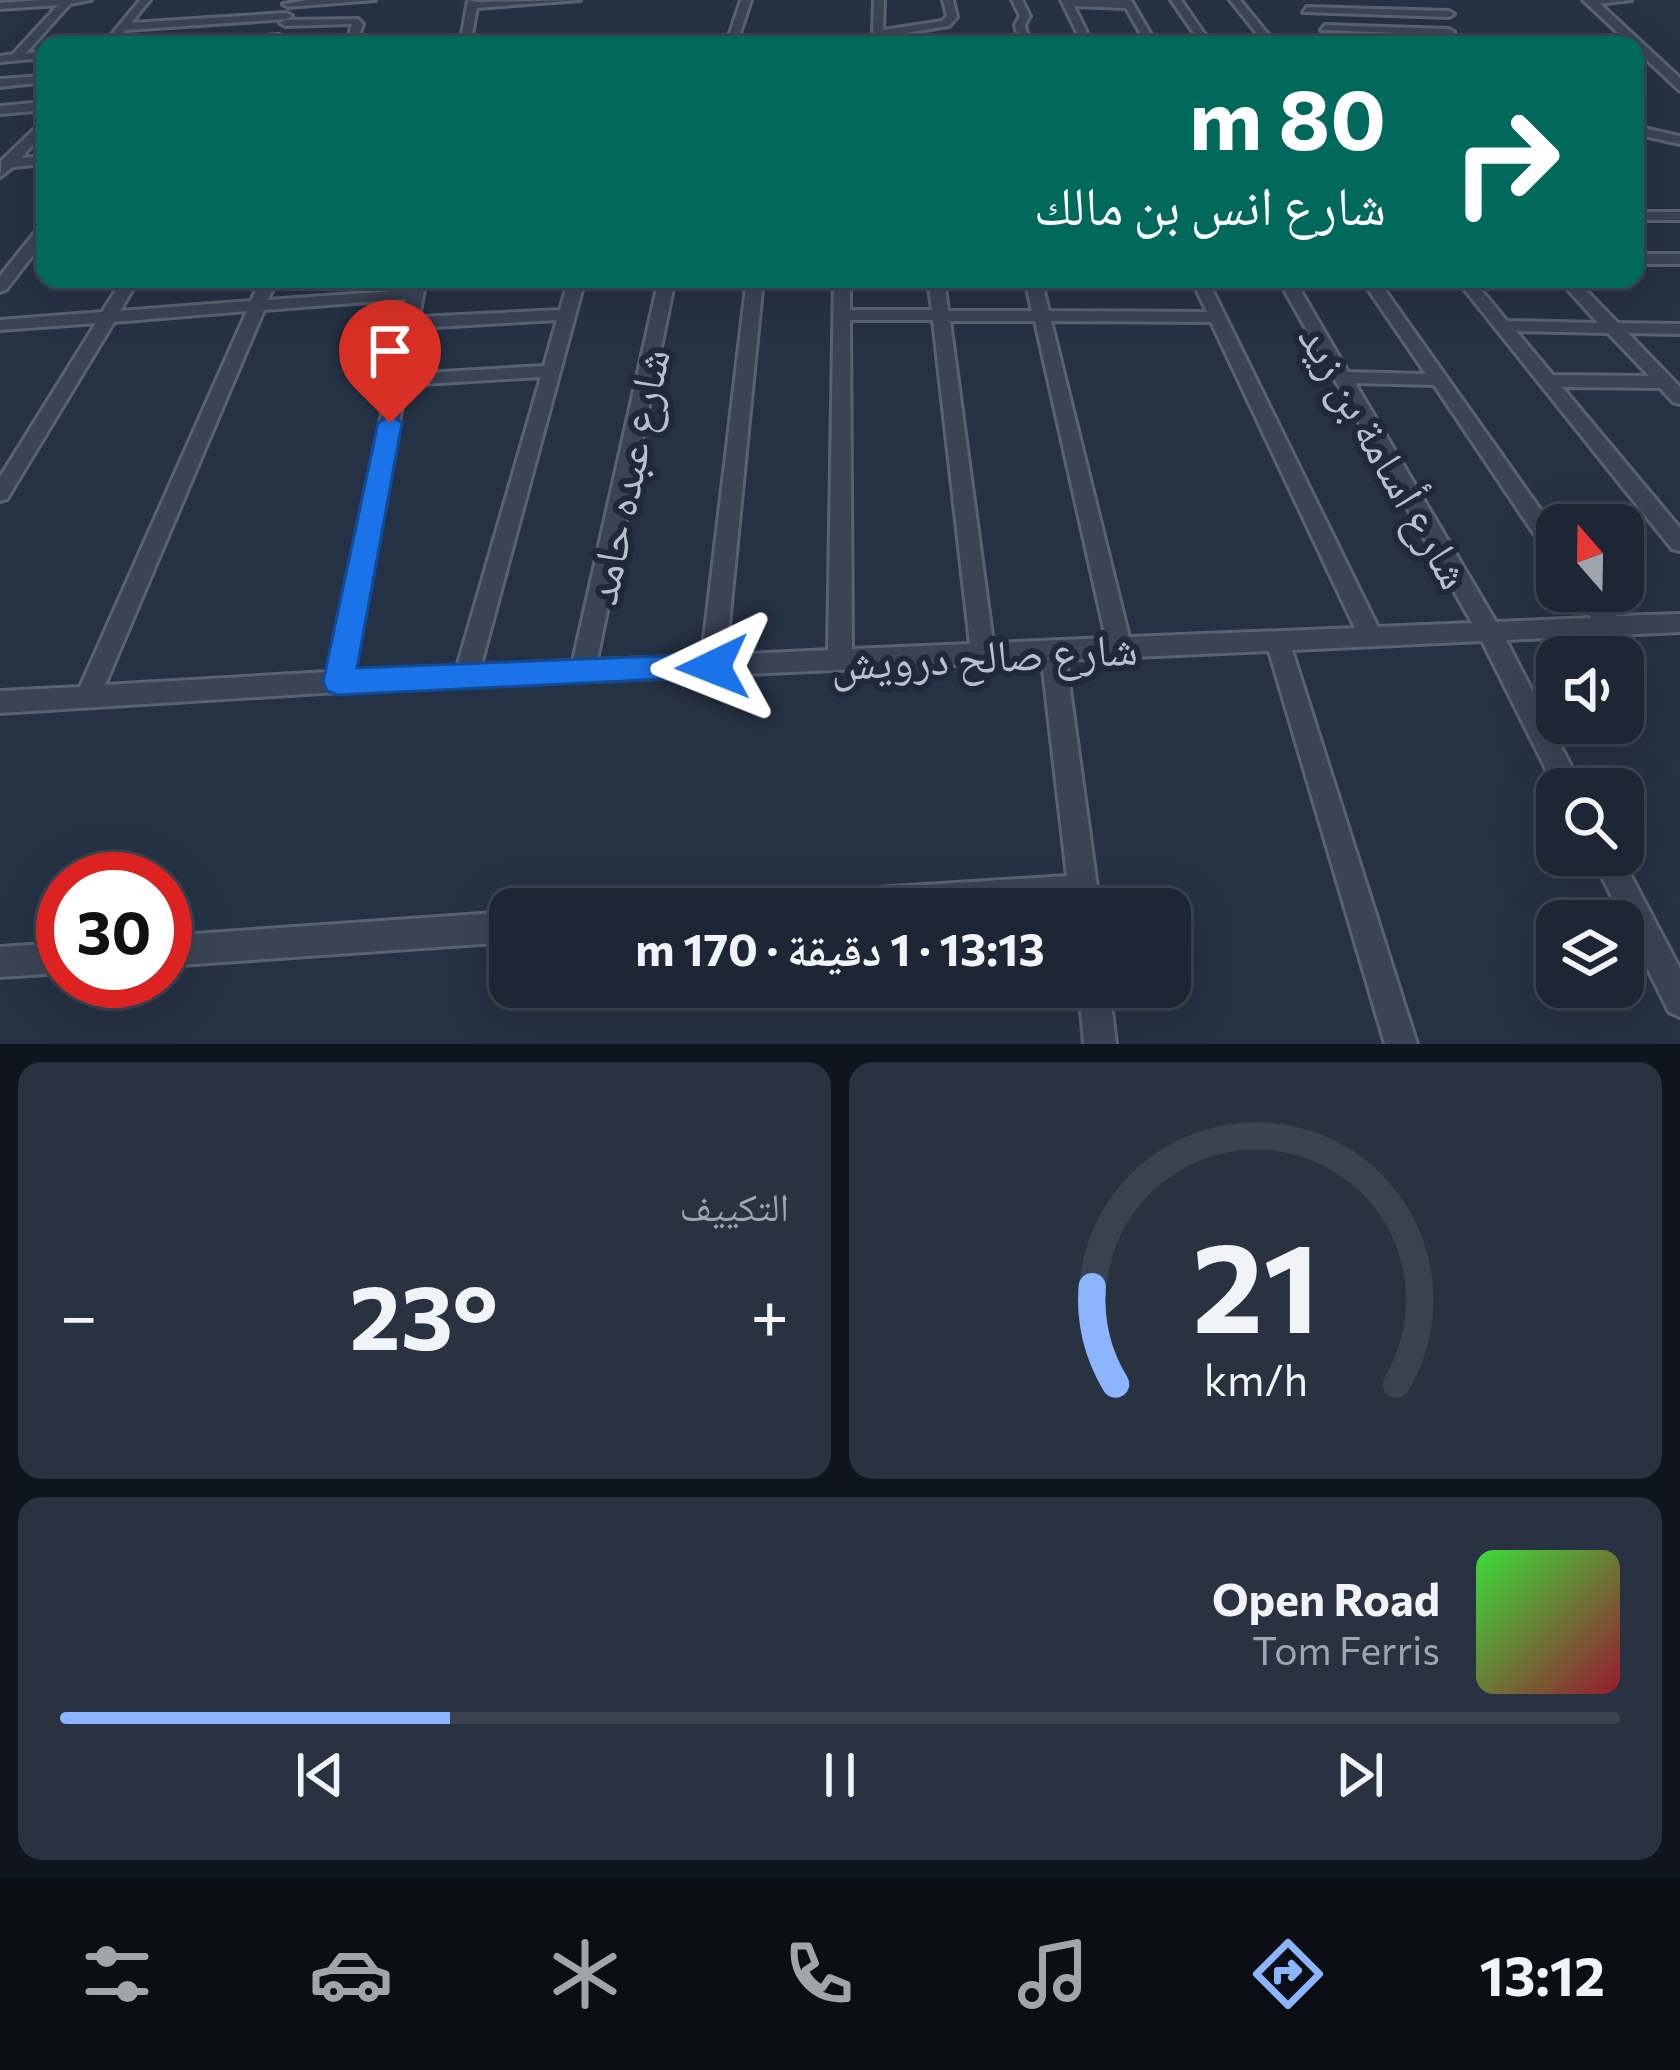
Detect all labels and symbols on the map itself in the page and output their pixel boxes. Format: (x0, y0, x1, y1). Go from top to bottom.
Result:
pin (339, 300, 441, 423)
street label: شارع أسامة بن زيد (1286, 313, 1485, 599)
street label: شارع عبده حامد (571, 343, 683, 610)
north arrow (1536, 504, 1644, 612)
position arrow (650, 604, 776, 730)
street label: شارع صالح درويش (829, 618, 1139, 693)
speed limit sign: 30 (36, 852, 192, 1008)

